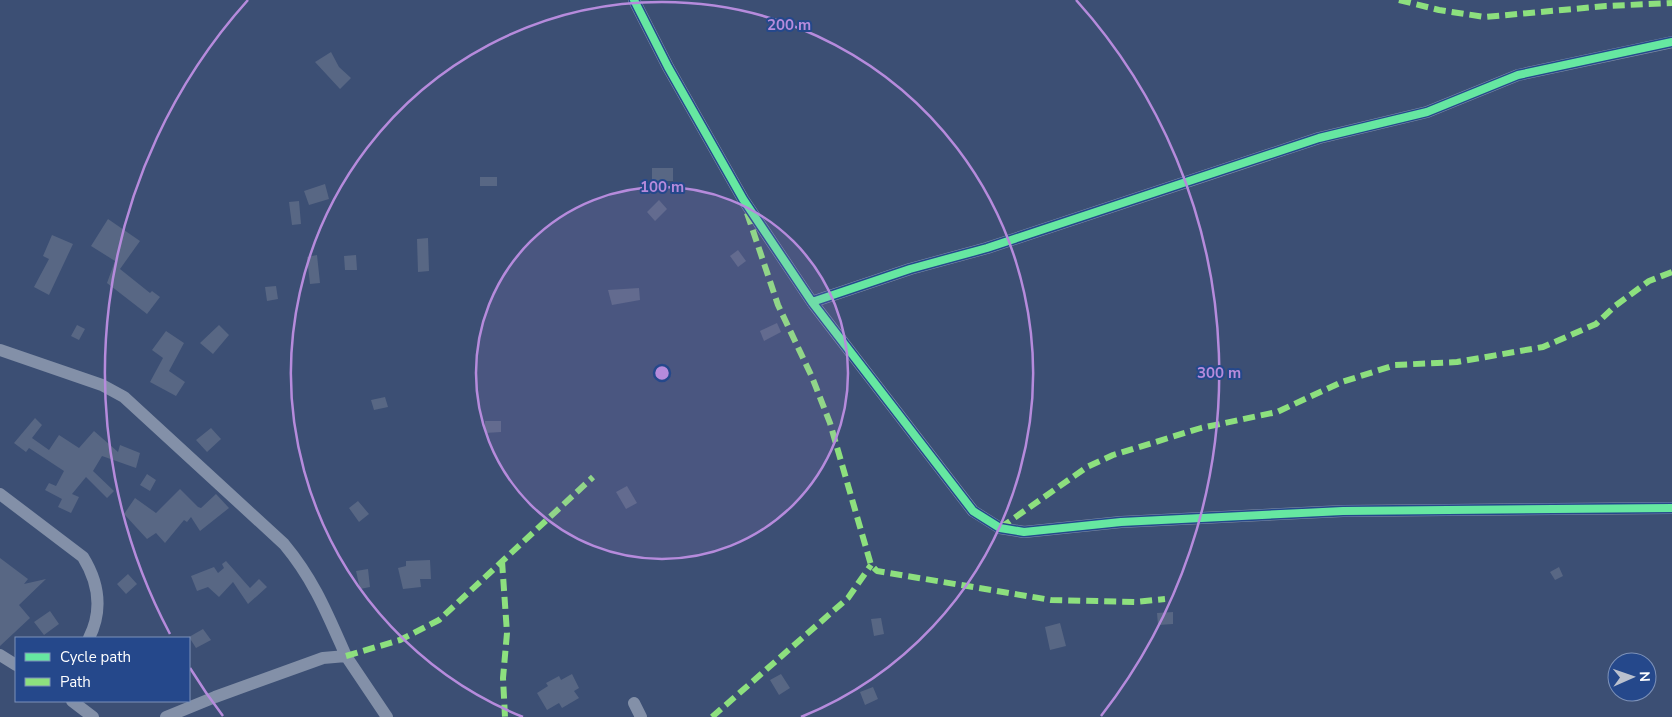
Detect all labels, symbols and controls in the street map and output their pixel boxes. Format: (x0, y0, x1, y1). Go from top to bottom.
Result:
text: 200 m (767, 15, 811, 35)
text: 100 m (640, 177, 684, 197)
text: 300 m (1197, 363, 1241, 383)
centre of rings (653, 364, 671, 382)
legend (15, 637, 190, 702)
text: Cycle path (60, 647, 131, 667)
north arrow (1607, 652, 1657, 702)
text: N (1635, 671, 1654, 682)
text: Path (60, 672, 91, 692)

